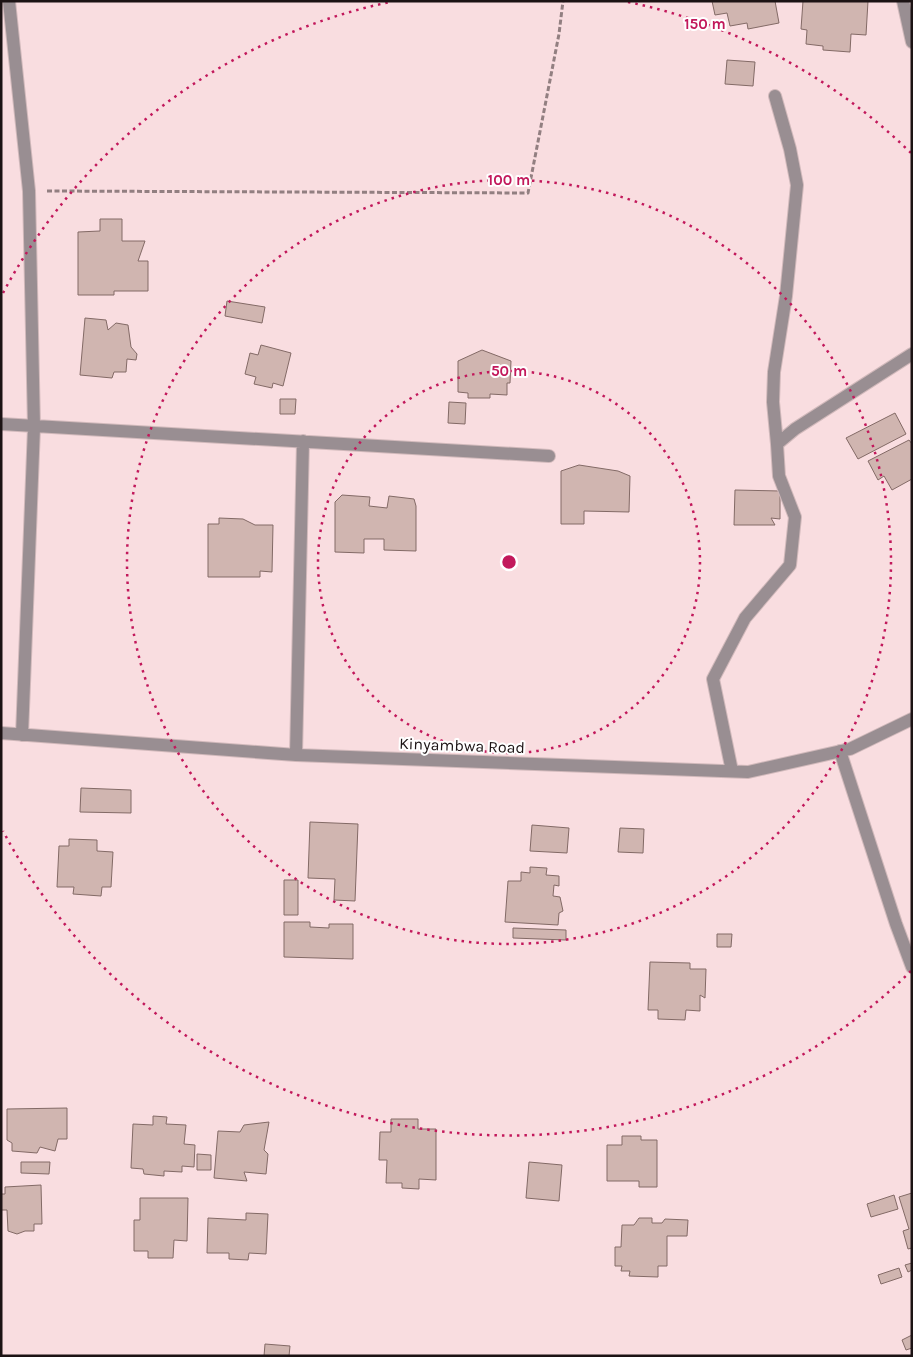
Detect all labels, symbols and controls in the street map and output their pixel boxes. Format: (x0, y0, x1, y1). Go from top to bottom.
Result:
text: 150 m (684, 15, 726, 33)
text: 100 m (488, 171, 530, 189)
text: 50 m (491, 362, 527, 380)
centre of rings (500, 553, 518, 571)
street label: Kinyambwa Road (399, 734, 525, 757)

